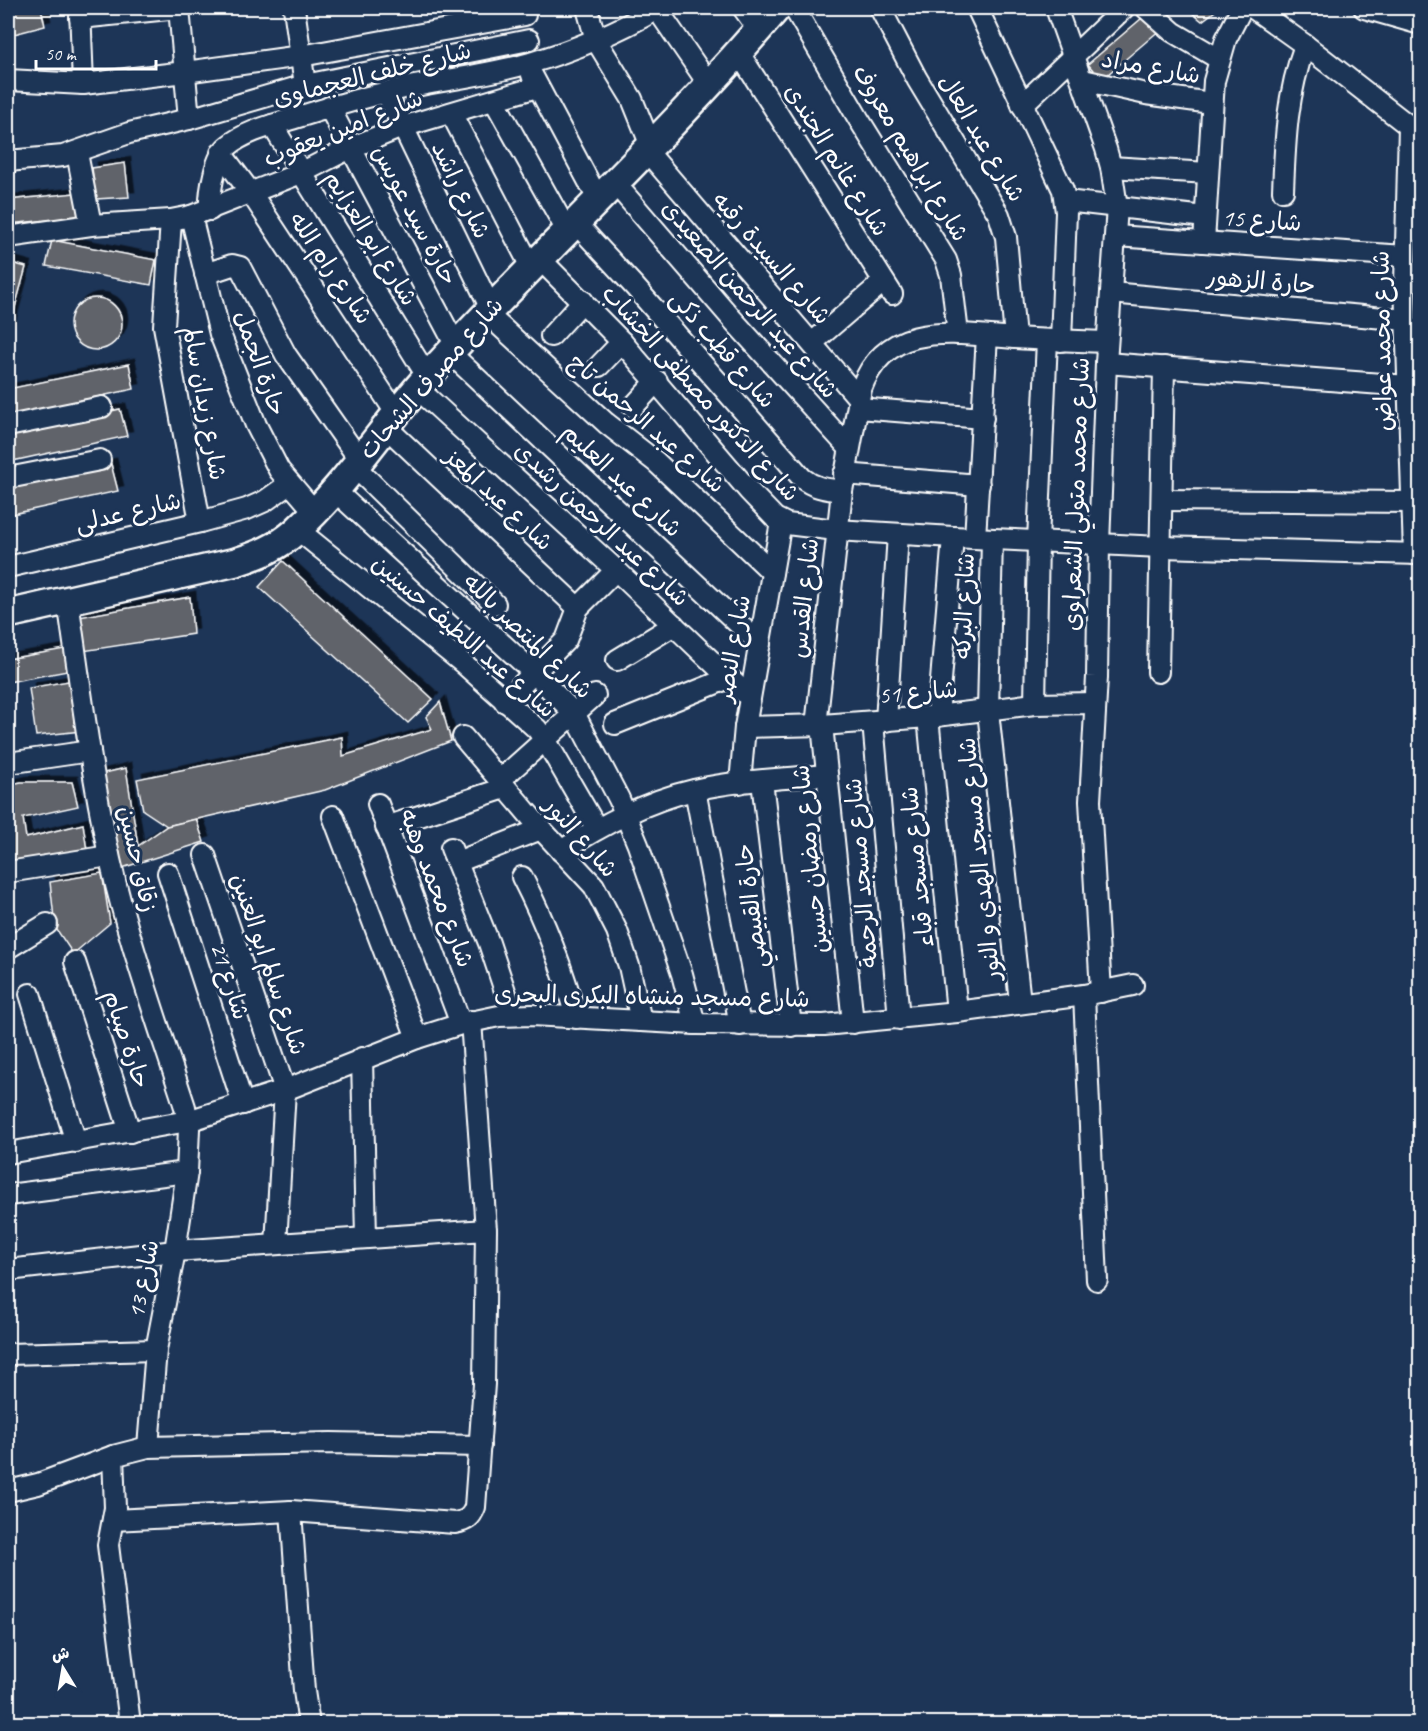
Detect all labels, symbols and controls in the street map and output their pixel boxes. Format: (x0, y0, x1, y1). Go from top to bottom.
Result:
scale bar (36, 33, 156, 71)
street label: شارع خلف العجماوى (270, 35, 475, 115)
text: 50 m (45, 43, 78, 65)
street label: شارع مراد (1099, 44, 1203, 92)
street label: شارع ابراهيم معروف (844, 59, 976, 248)
street label: شارع عبد العال (930, 69, 1032, 208)
street label: شارع غانم الجندى (776, 78, 896, 243)
street label: شارع امين يعقوب (259, 82, 428, 175)
street label: شارع راشد (423, 136, 497, 244)
street label: حارة سيد عويس (365, 140, 465, 290)
street label: شارع ابو العزايم (315, 165, 424, 313)
street label: شارع السيدة رقيه (705, 185, 838, 332)
street label: شارع عبد الرحمن الصعيدى (654, 193, 845, 406)
street label: شارع 15 (1221, 202, 1303, 240)
street label: شارع رام الله (280, 206, 379, 331)
street label: شارع محمد عواض (1365, 250, 1401, 432)
street label: حارة الزهور (1204, 261, 1317, 301)
street label: شارع الدكتور مصطفى الخشاب (594, 278, 806, 509)
street label: شارع قطب ذكى (662, 284, 783, 416)
street label: شارع مصرف الشحات (352, 291, 511, 467)
street label: حارة الجمل (227, 306, 293, 420)
street label: شارع زيدان سالم (174, 324, 233, 483)
street label: شارع عبد الرحمن تاج (561, 347, 732, 501)
street label: شارع محمد متولي الشعراوى (1056, 357, 1102, 632)
street label: شارع عبد العليم (553, 416, 689, 546)
street label: شارع عبد الرحمن رشدى (507, 435, 696, 614)
street label: شارع عبد المعز (436, 440, 560, 558)
street label: شارع عدلى (72, 485, 184, 541)
street label: شارع القدس (783, 537, 827, 660)
street label: شارع عبد اللطيف حسنين (364, 548, 562, 726)
street label: شارع البركه (947, 552, 983, 660)
street label: شارع المنتصر بالله (456, 567, 599, 707)
street label: شارع النصر (709, 592, 759, 706)
street label: شارع 51 (877, 674, 959, 712)
street label: شارع مسجد الهدي و النور (951, 736, 1009, 984)
street label: شارع رمضان حسين (785, 763, 837, 955)
street label: شارع مسجد الرحمة (838, 777, 886, 969)
street label: شارع مسجد قباء (894, 785, 942, 949)
street label: شارع النور (535, 789, 624, 885)
street label: زقاق حسين (111, 803, 165, 915)
street label: شارع محمد وهبه (391, 804, 481, 972)
street label: حارة القبيصي (728, 841, 779, 970)
street label: شارع سالم ابو العنين (221, 869, 314, 1060)
street label: شارع 21 (202, 939, 257, 1024)
street label: شارع مسجد منشاه البكرى البحرى (494, 978, 810, 1016)
street label: حارة صيام (94, 986, 157, 1093)
street label: شارع 13 (121, 1237, 167, 1321)
north arrow (33, 1638, 93, 1698)
text: ش (50, 1643, 71, 1666)

